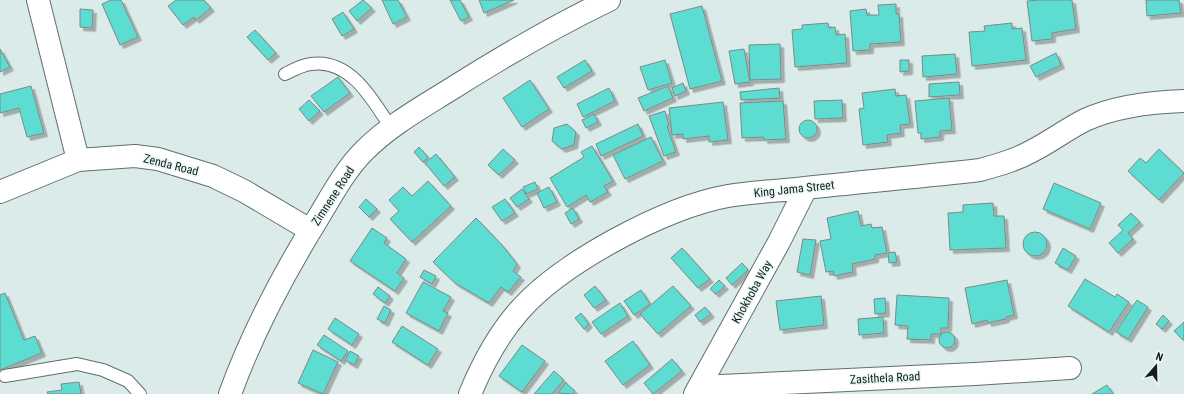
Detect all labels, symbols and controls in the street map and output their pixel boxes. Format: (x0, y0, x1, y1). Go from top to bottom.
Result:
street label: Zenda Road (142, 151, 200, 179)
street label: Zimnene Road (309, 164, 357, 228)
street label: King Jama Street (753, 178, 835, 200)
street label: Khokhoba Way (729, 258, 775, 326)
north arrow (1136, 346, 1176, 386)
text: N (1154, 350, 1165, 364)
street label: Zasithela Road (849, 369, 921, 387)

